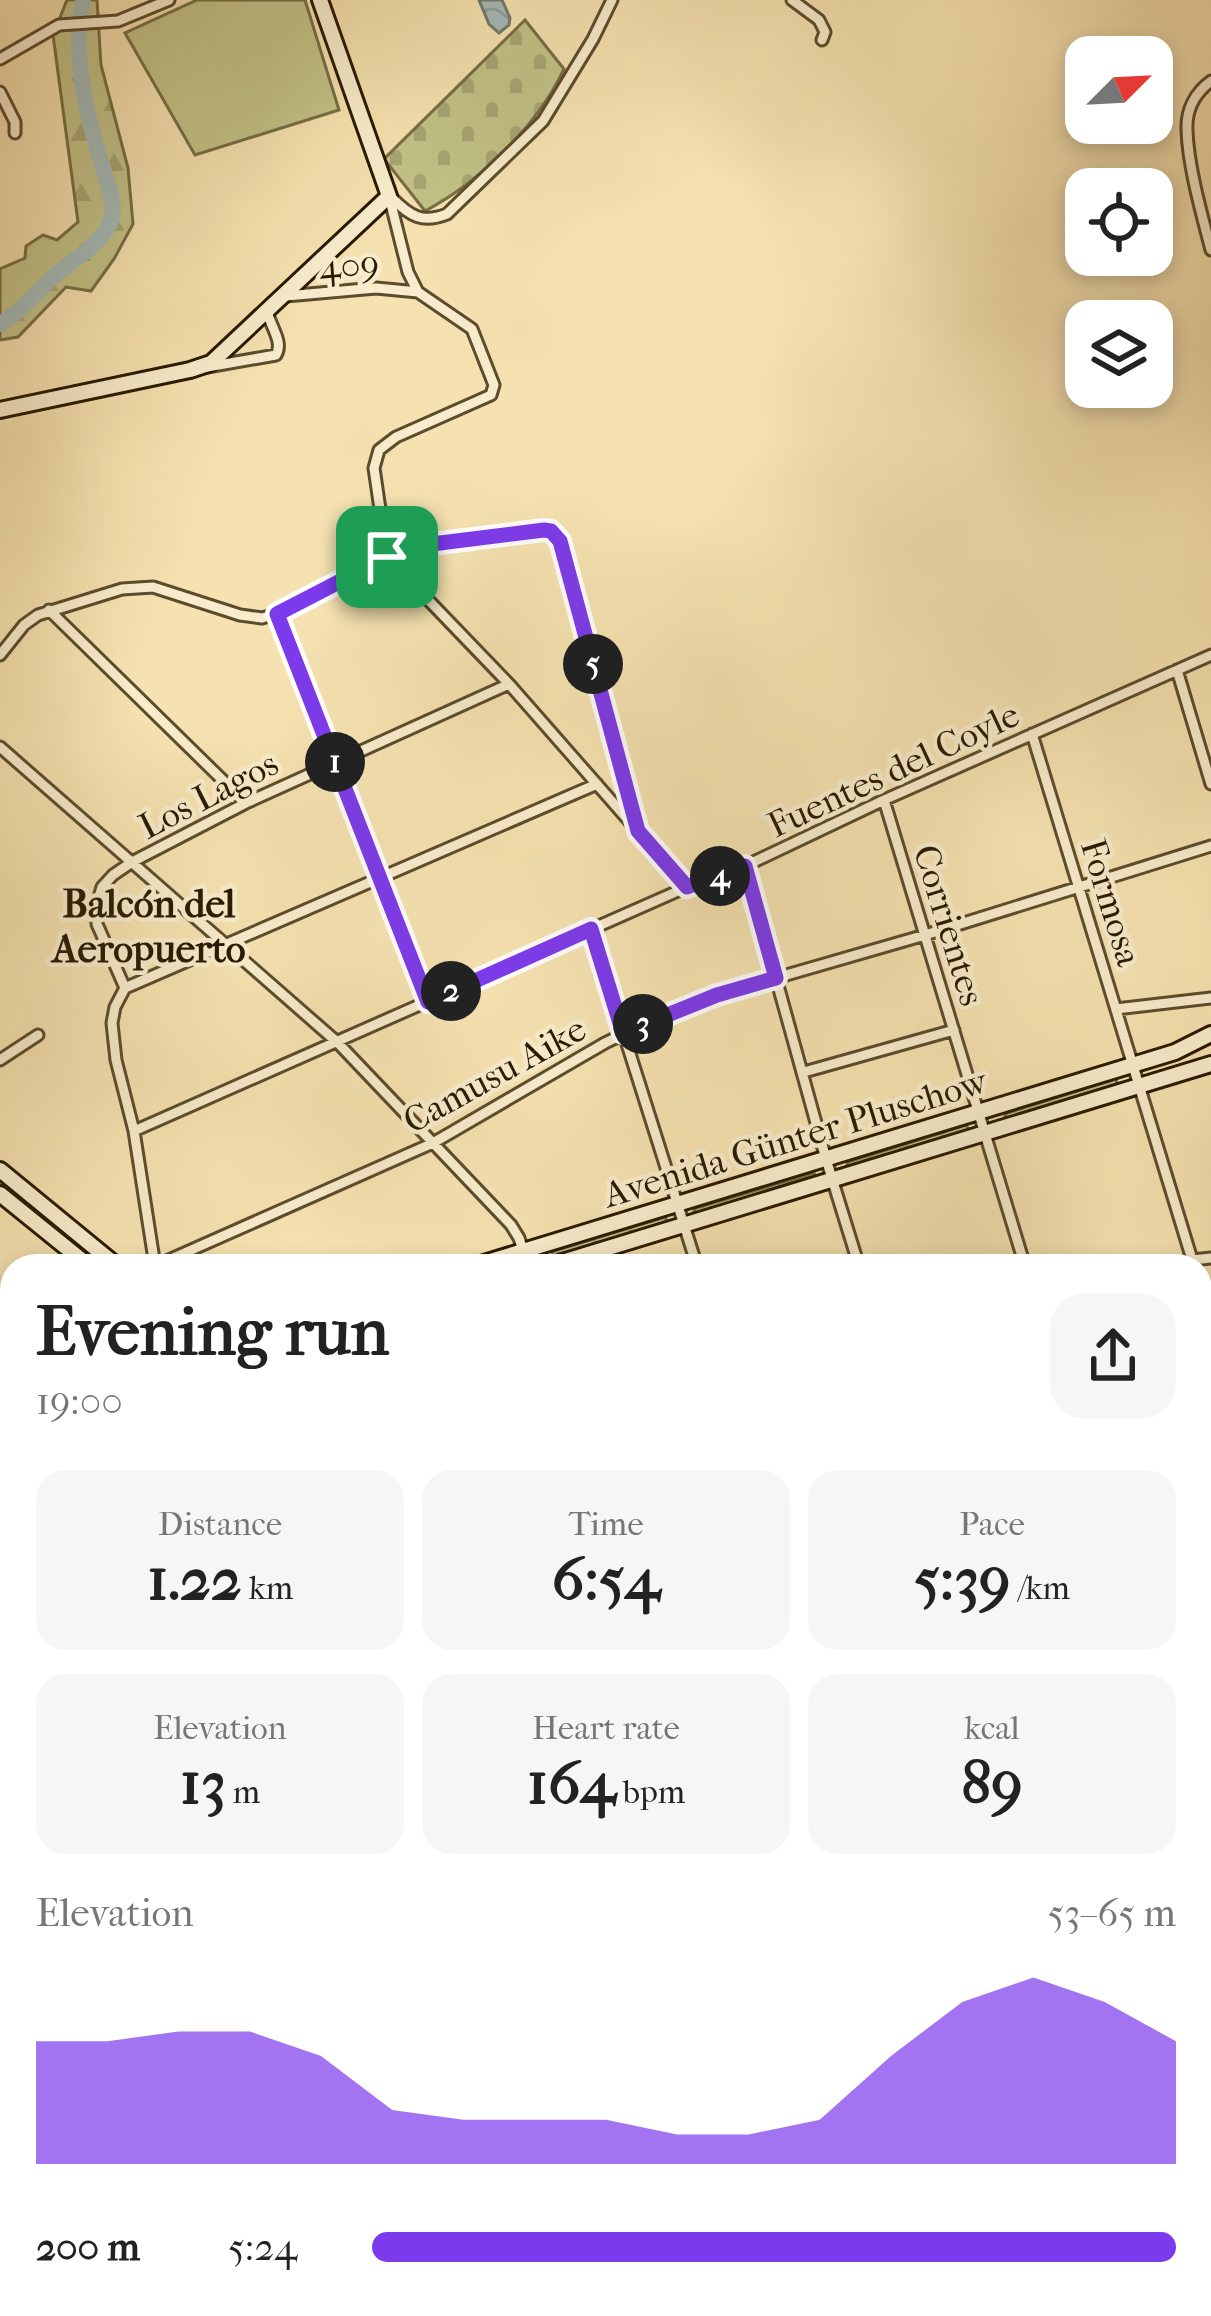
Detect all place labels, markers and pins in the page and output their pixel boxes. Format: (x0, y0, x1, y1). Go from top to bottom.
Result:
pin (336, 506, 438, 608)
pin: 5 (563, 634, 623, 694)
pin: 1 (305, 732, 365, 792)
pin: 4 (690, 846, 750, 906)
pin: 2 (421, 961, 481, 1021)
pin: 3 (613, 994, 673, 1054)

